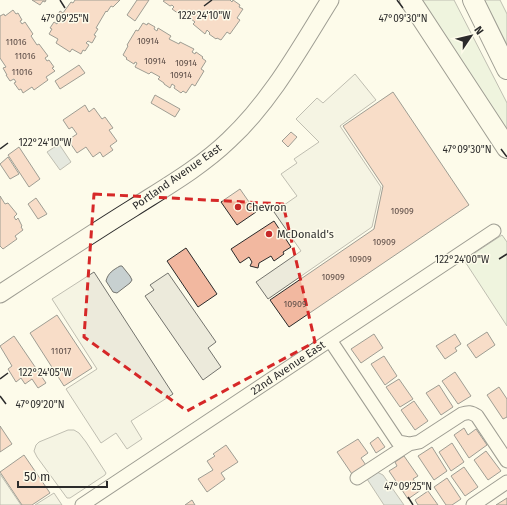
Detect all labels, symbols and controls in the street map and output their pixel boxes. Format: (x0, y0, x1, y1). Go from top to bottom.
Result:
text: 122°24'10"W (177, 10, 231, 22)
text: 47°09'25"N (41, 13, 89, 25)
text: 47°09'30"N (378, 13, 428, 25)
north arrow (451, 16, 491, 56)
text: N (471, 24, 486, 37)
house number: 10914 (137, 36, 159, 46)
house number: 11016 (5, 37, 27, 47)
house number: 11016 (14, 51, 36, 61)
house number: 10914 (144, 56, 166, 66)
house number: 10914 (175, 58, 197, 68)
house number: 11016 (11, 67, 33, 77)
house number: 10914 (170, 70, 192, 80)
text: 122°24'10"W (18, 137, 72, 149)
street label: Portland Avenue East (130, 141, 224, 213)
text: 47°09'30"N (442, 144, 492, 156)
place label: Chevron (246, 201, 287, 214)
marker: Chevron (233, 202, 243, 212)
house number: 10909 (390, 206, 414, 216)
place label: McDonald's (277, 228, 334, 241)
marker: McDonald's (264, 229, 274, 239)
house number: 10909 (372, 237, 396, 247)
house number: 10909 (348, 254, 372, 264)
text: 122°24'00"W (435, 254, 490, 266)
house number: 10909 (321, 272, 345, 282)
house number: 10909 (283, 299, 307, 309)
street label: 22nd Avenue East (248, 338, 328, 398)
house number: 11017 (51, 346, 71, 356)
text: 122°24'05"W (18, 367, 73, 379)
text: 47°09'20"N (15, 399, 65, 411)
scale bar (18, 463, 107, 489)
text: 50 m (24, 470, 50, 484)
text: 47°09'25"N (384, 481, 432, 493)

